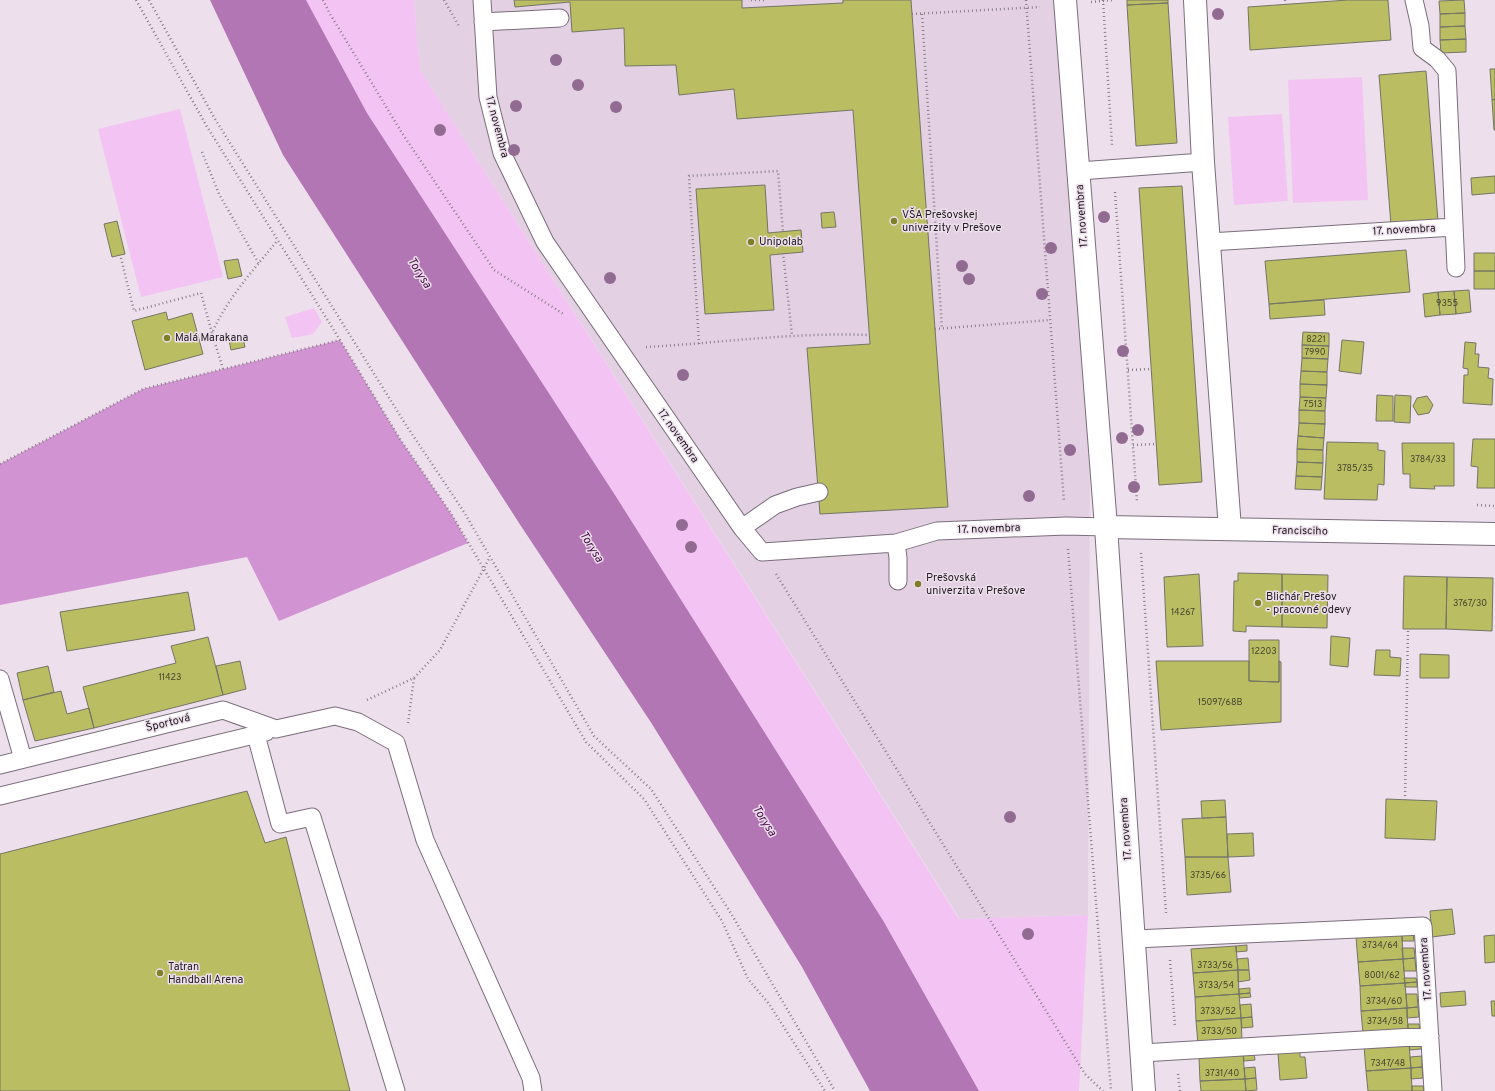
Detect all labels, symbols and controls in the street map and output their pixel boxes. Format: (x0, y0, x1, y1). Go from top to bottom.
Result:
street label: 17. novembra (482, 95, 512, 159)
street label: 17. novembra (1073, 184, 1091, 248)
place label: VŠA Prešovskej univerzity v Prešove (902, 207, 1001, 235)
marker: VŠA Prešovskej univerzity v Prešove (889, 216, 899, 226)
street label: 17. novembra (1372, 221, 1436, 239)
place label: Unipolab (759, 235, 803, 249)
marker: Unipolab (746, 237, 756, 247)
water label: Torysa (403, 254, 435, 292)
house number: 9355 (1436, 298, 1458, 309)
place label: Malá Marakana (175, 331, 249, 345)
marker: Malá Marakana (162, 333, 172, 343)
house number: 8221 (1306, 334, 1326, 345)
house number: 7990 (1304, 347, 1326, 358)
house number: 7513 (1303, 399, 1323, 410)
street label: 17. novembra (654, 406, 702, 466)
house number: 3784/33 (1410, 454, 1446, 465)
house number: 3785/35 (1337, 463, 1373, 474)
street label: 17. novembra (957, 521, 1021, 537)
street label: Francisciho (1272, 524, 1328, 538)
water label: Torysa (575, 528, 607, 566)
place label: Prešovská univerzita v Prešove (926, 571, 1025, 598)
marker: Prešovská univerzita v Prešove (913, 579, 923, 589)
place label: Blichár Prešov - pracovné odevy (1266, 590, 1352, 617)
marker: Blichár Prešov - pracovné odevy (1253, 598, 1263, 608)
house number: 3767/30 (1453, 598, 1487, 609)
house number: 14267 (1171, 607, 1195, 618)
house number: 12203 (1251, 646, 1277, 657)
house number: 11423 (158, 672, 182, 683)
house number: 15097/68B (1198, 697, 1242, 708)
street label: Športová (144, 710, 192, 735)
street label: 17. novembra (1117, 797, 1135, 861)
water label: Torysa (748, 802, 780, 840)
house number: 3735/66 (1190, 870, 1226, 881)
street label: 17. novembra (1417, 937, 1435, 1001)
house number: 3734/64 (1362, 940, 1399, 951)
place label: Tatran Handball Arena (168, 960, 244, 987)
house number: 3733/56 (1197, 960, 1233, 971)
marker: Tatran Handball Arena (155, 968, 165, 978)
house number: 8001/62 (1364, 970, 1400, 981)
house number: 3733/54 (1198, 980, 1235, 991)
house number: 3734/60 (1366, 996, 1402, 1007)
house number: 3733/52 (1200, 1006, 1236, 1017)
house number: 3734/58 (1367, 1016, 1403, 1027)
house number: 3733/50 (1201, 1026, 1237, 1037)
house number: 7347/48 (1371, 1058, 1405, 1069)
house number: 3731/40 (1205, 1068, 1239, 1079)

